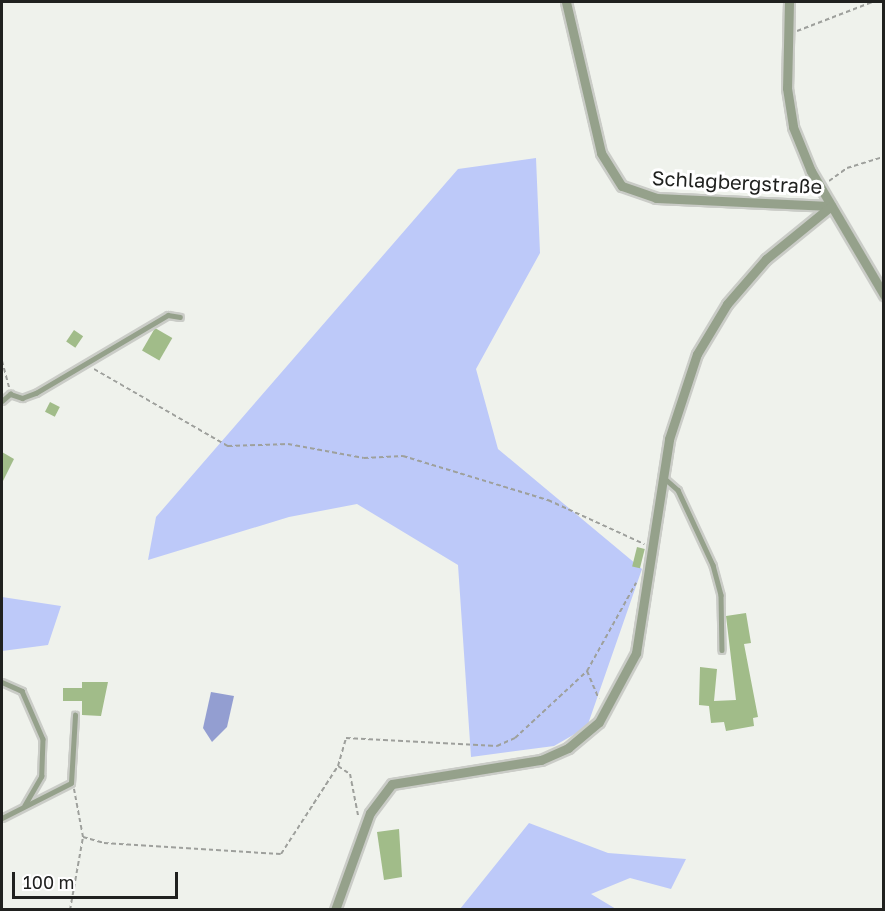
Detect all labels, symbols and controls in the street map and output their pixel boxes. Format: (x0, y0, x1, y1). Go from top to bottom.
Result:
street label: Schlagbergstraße (651, 166, 823, 198)
scale bar (15, 860, 182, 898)
text: 100 m (23, 871, 74, 893)

